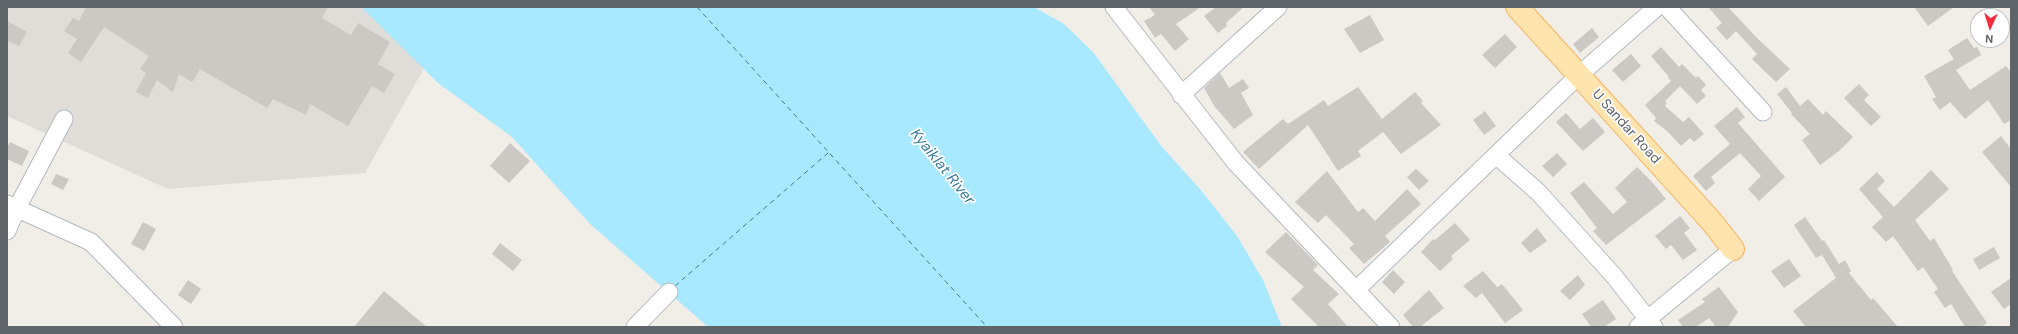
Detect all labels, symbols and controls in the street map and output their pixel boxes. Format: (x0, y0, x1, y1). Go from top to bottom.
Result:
north arrow (1970, 8, 2010, 48)
text: N (1985, 32, 1994, 46)
street label: U Sandar Road (1588, 86, 1664, 168)
water label: Kyaiklat River (906, 126, 978, 208)

